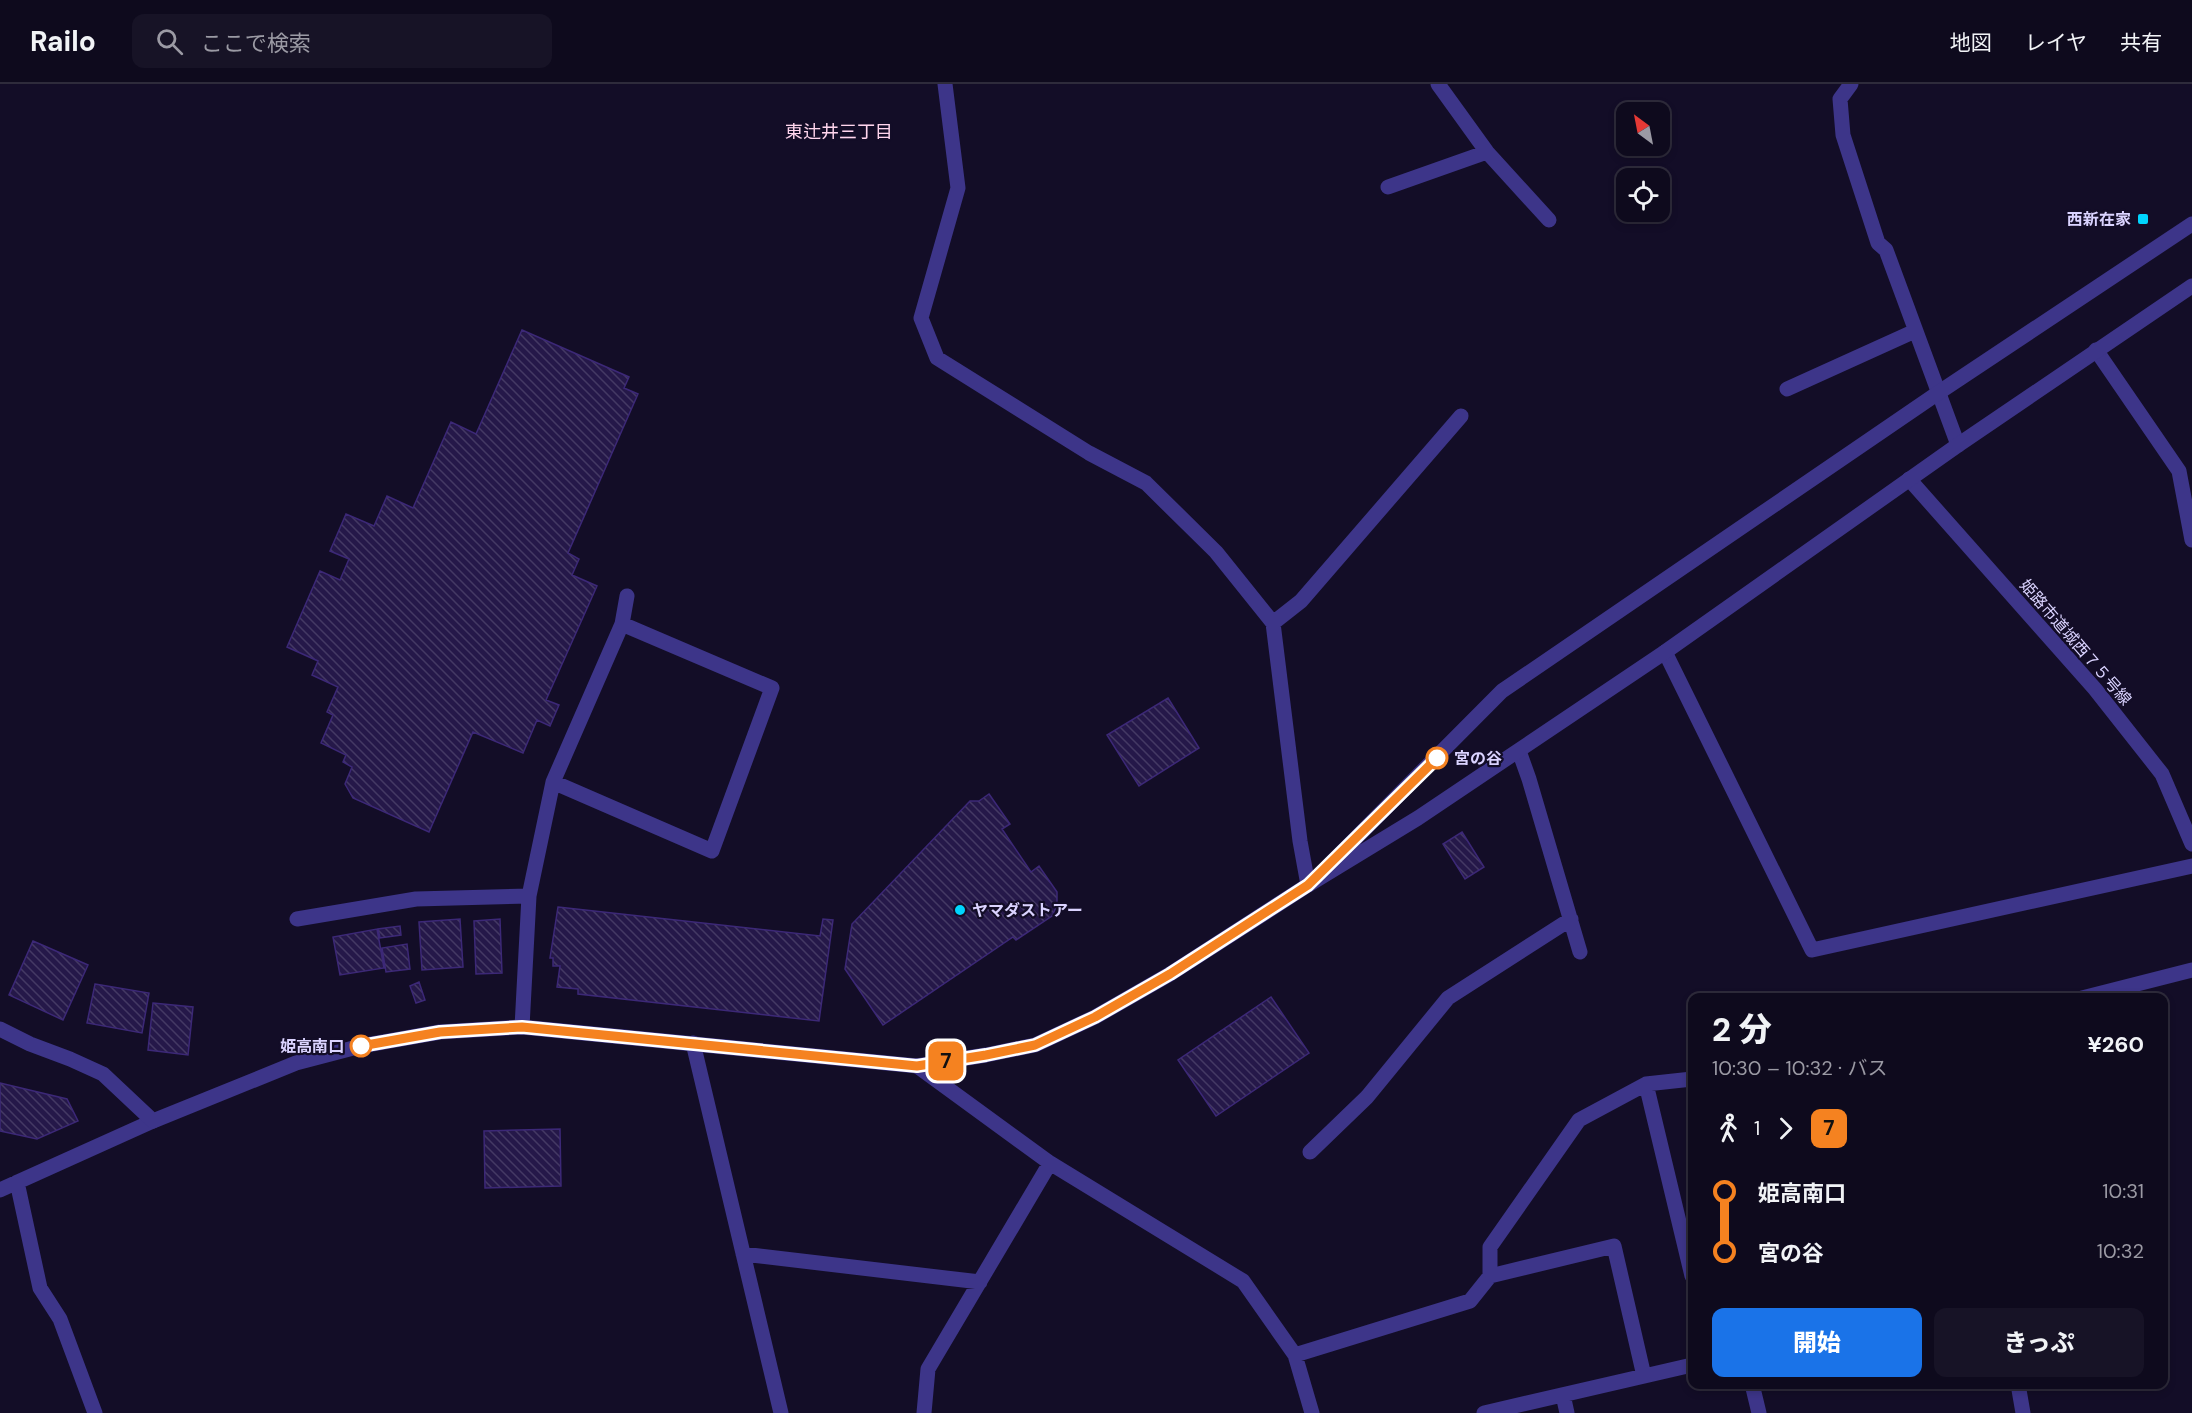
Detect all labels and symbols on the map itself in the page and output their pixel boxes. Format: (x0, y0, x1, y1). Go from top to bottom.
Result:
north arrow (1616, 102, 1670, 156)
district label: 東辻井三丁目 (785, 120, 893, 144)
place label: 西新在家 (2067, 209, 2131, 230)
marker: 西新在家 (2136, 212, 2150, 226)
street label: 姫路市道城西７５号線 (2015, 575, 2136, 710)
marker: 宮の谷 (1426, 747, 1448, 769)
place label: 宮の谷 (1454, 748, 1502, 769)
place label: ヤマダストアー (972, 900, 1083, 921)
marker: ヤマダストアー (953, 903, 967, 917)
marker: 姫高南口 (350, 1035, 372, 1057)
place label: 姫高南口 (280, 1036, 344, 1057)
line badge: 7 (926, 1042, 966, 1080)

